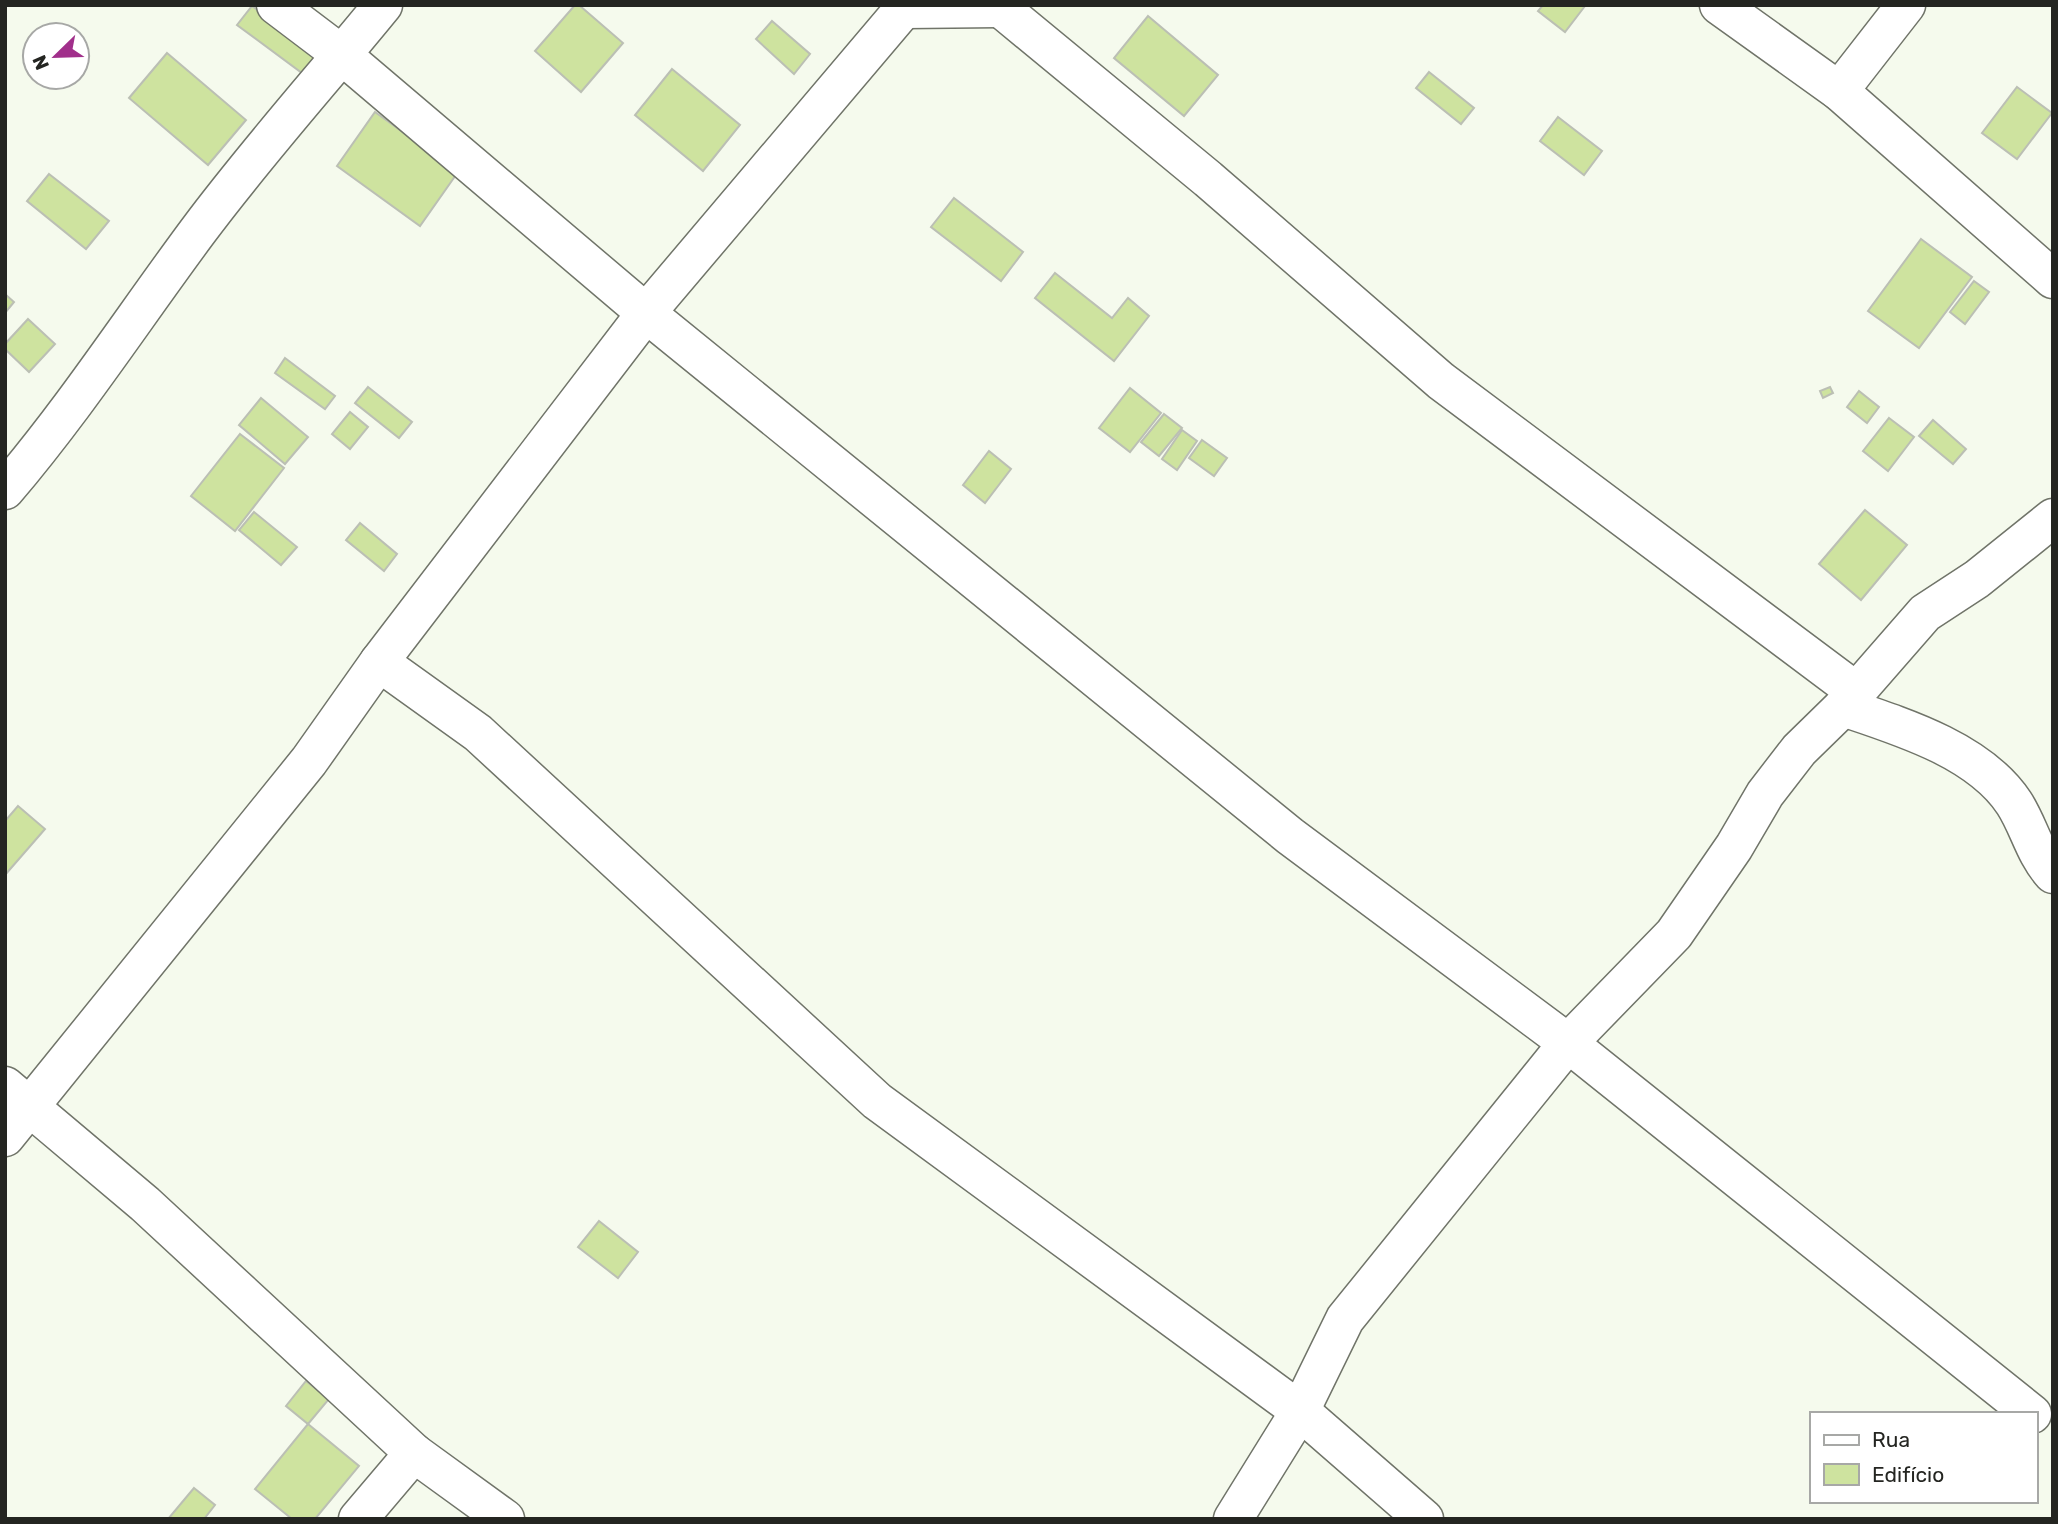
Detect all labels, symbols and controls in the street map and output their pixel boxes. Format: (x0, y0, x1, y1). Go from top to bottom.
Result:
north arrow (21, 21, 91, 91)
text: N (28, 52, 54, 73)
legend (1810, 1412, 2037, 1503)
text: Rua (1872, 1427, 1910, 1452)
text: Edifício (1872, 1462, 1944, 1487)

